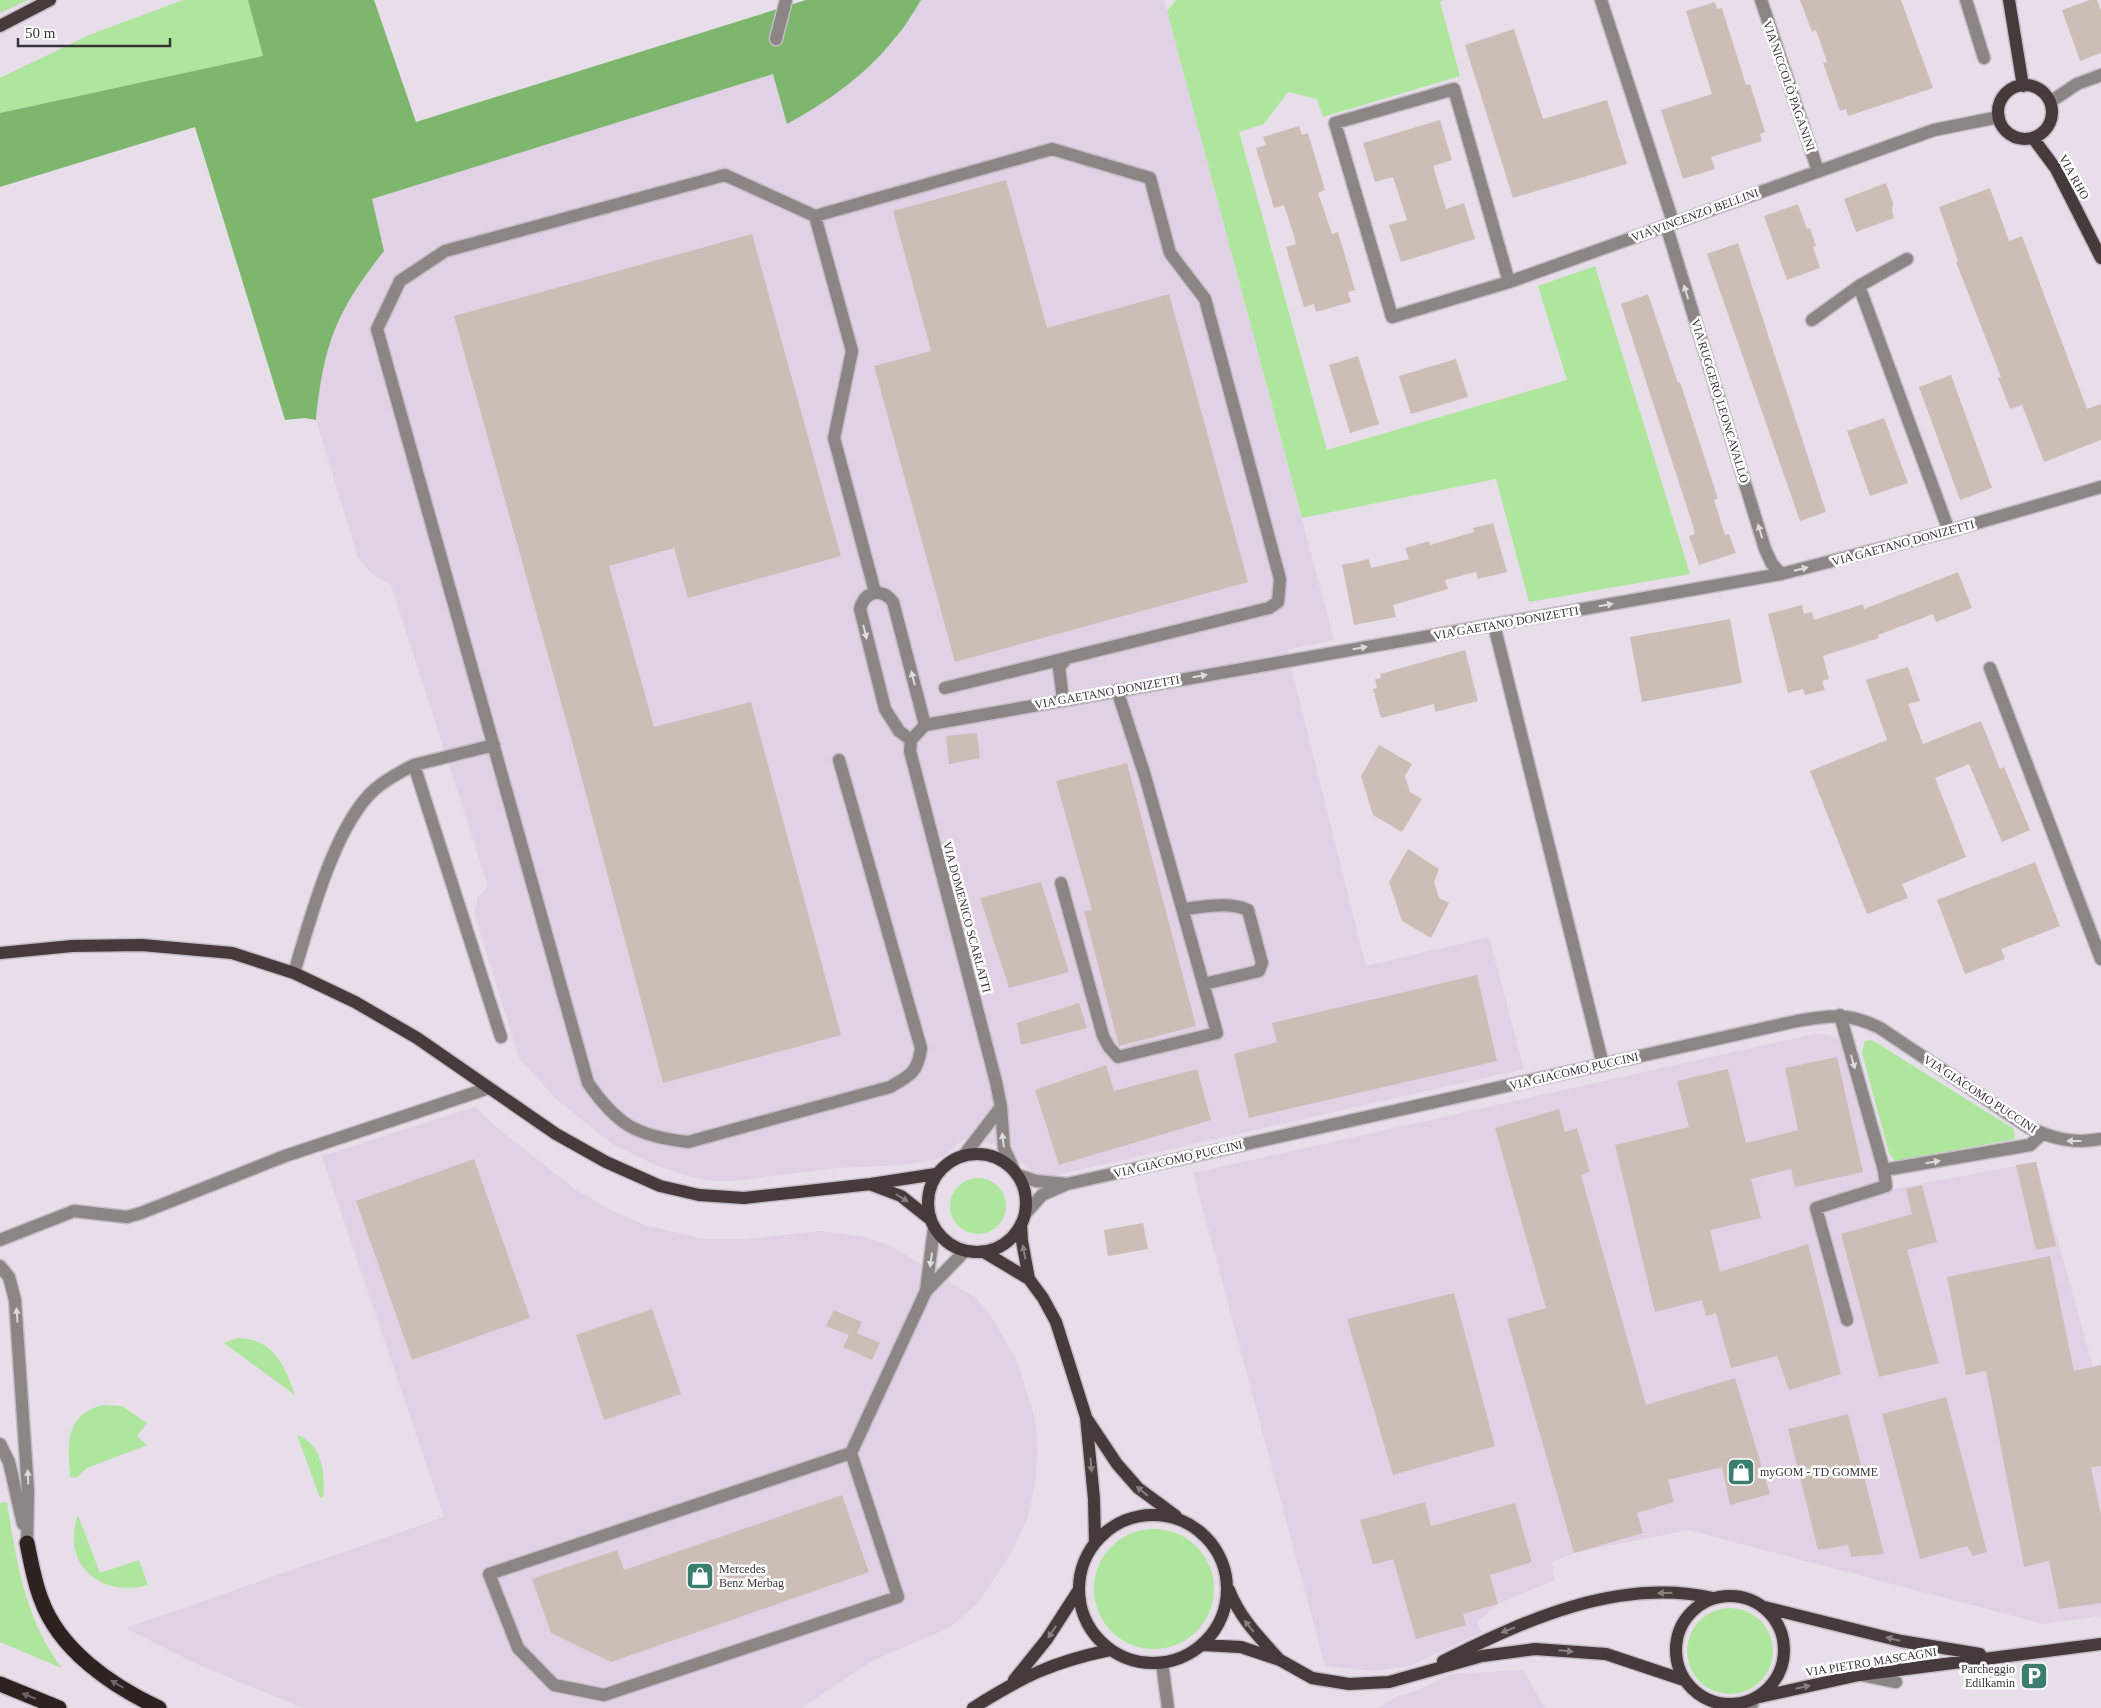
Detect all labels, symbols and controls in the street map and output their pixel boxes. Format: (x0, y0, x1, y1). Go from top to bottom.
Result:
scale bar (18, 15, 170, 47)
street label: VIA NICCOLÒ PAGANINI (1760, 19, 1818, 153)
text: 50 m (25, 25, 56, 41)
street label: VIA RHO (2056, 152, 2092, 202)
street label: VIA VINCENZO BELLINI (1629, 185, 1761, 245)
one-way arrow (1682, 284, 1690, 299)
street label: VIA RUGGERO LEONCAVALLO (1688, 317, 1752, 485)
street label: VIA GAETANO DONIZETTI (1830, 517, 1976, 569)
one-way arrow (1755, 523, 1763, 538)
one-way arrow (1793, 565, 1808, 573)
one-way arrow (1599, 600, 1615, 608)
street label: VIA GAETANO DONIZETTI (1432, 603, 1580, 643)
one-way arrow (861, 625, 869, 640)
one-way arrow (1353, 644, 1369, 652)
one-way arrow (909, 670, 917, 685)
one-way arrow (1192, 671, 1208, 679)
street label: VIA GAETANO DONIZETTI (1033, 672, 1181, 712)
street label: VIA DOMENICO SCARLATTI (940, 840, 994, 994)
street label: VIA GIACOMO PUCCINI (1508, 1049, 1640, 1093)
street label: VIA GIACOMO PUCCINI (1921, 1052, 2039, 1136)
one-way arrow (1849, 1054, 1857, 1070)
one-way arrow (999, 1131, 1007, 1147)
street label: VIA GIACOMO PUCCINI (1112, 1137, 1244, 1181)
one-way arrow (2066, 1137, 2082, 1145)
one-way arrow (1925, 1157, 1941, 1165)
one-way arrow (896, 1193, 909, 1202)
one-way arrow (1019, 1243, 1027, 1259)
one-way arrow (927, 1252, 935, 1268)
one-way arrow (12, 1307, 20, 1323)
one-way arrow (1088, 1457, 1096, 1473)
shop icon: myGOM - TD GOMME (1726, 1457, 1756, 1487)
place label: myGOM - TD GOMME (1760, 1465, 1878, 1479)
one-way arrow (23, 1469, 31, 1485)
one-way arrow (1137, 1485, 1149, 1497)
shop icon: Mercedes Benz Merbag (685, 1561, 715, 1591)
place label: Mercedes Benz Merbag (719, 1562, 784, 1590)
one-way arrow (1656, 1589, 1672, 1597)
one-way arrow (1244, 1620, 1255, 1633)
one-way arrow (1047, 1625, 1056, 1639)
one-way arrow (1500, 1626, 1515, 1634)
one-way arrow (1885, 1635, 1900, 1643)
street label: VIA PIETRO MASCAGNI (1804, 1645, 1938, 1679)
one-way arrow (1559, 1648, 1575, 1656)
parking icon: Parcheggio Edilkamin (2019, 1661, 2049, 1691)
place label: Parcheggio Edilkamin (1961, 1662, 2015, 1690)
one-way arrow (109, 1680, 124, 1688)
one-way arrow (1795, 1683, 1810, 1691)
one-way arrow (22, 1692, 37, 1699)

